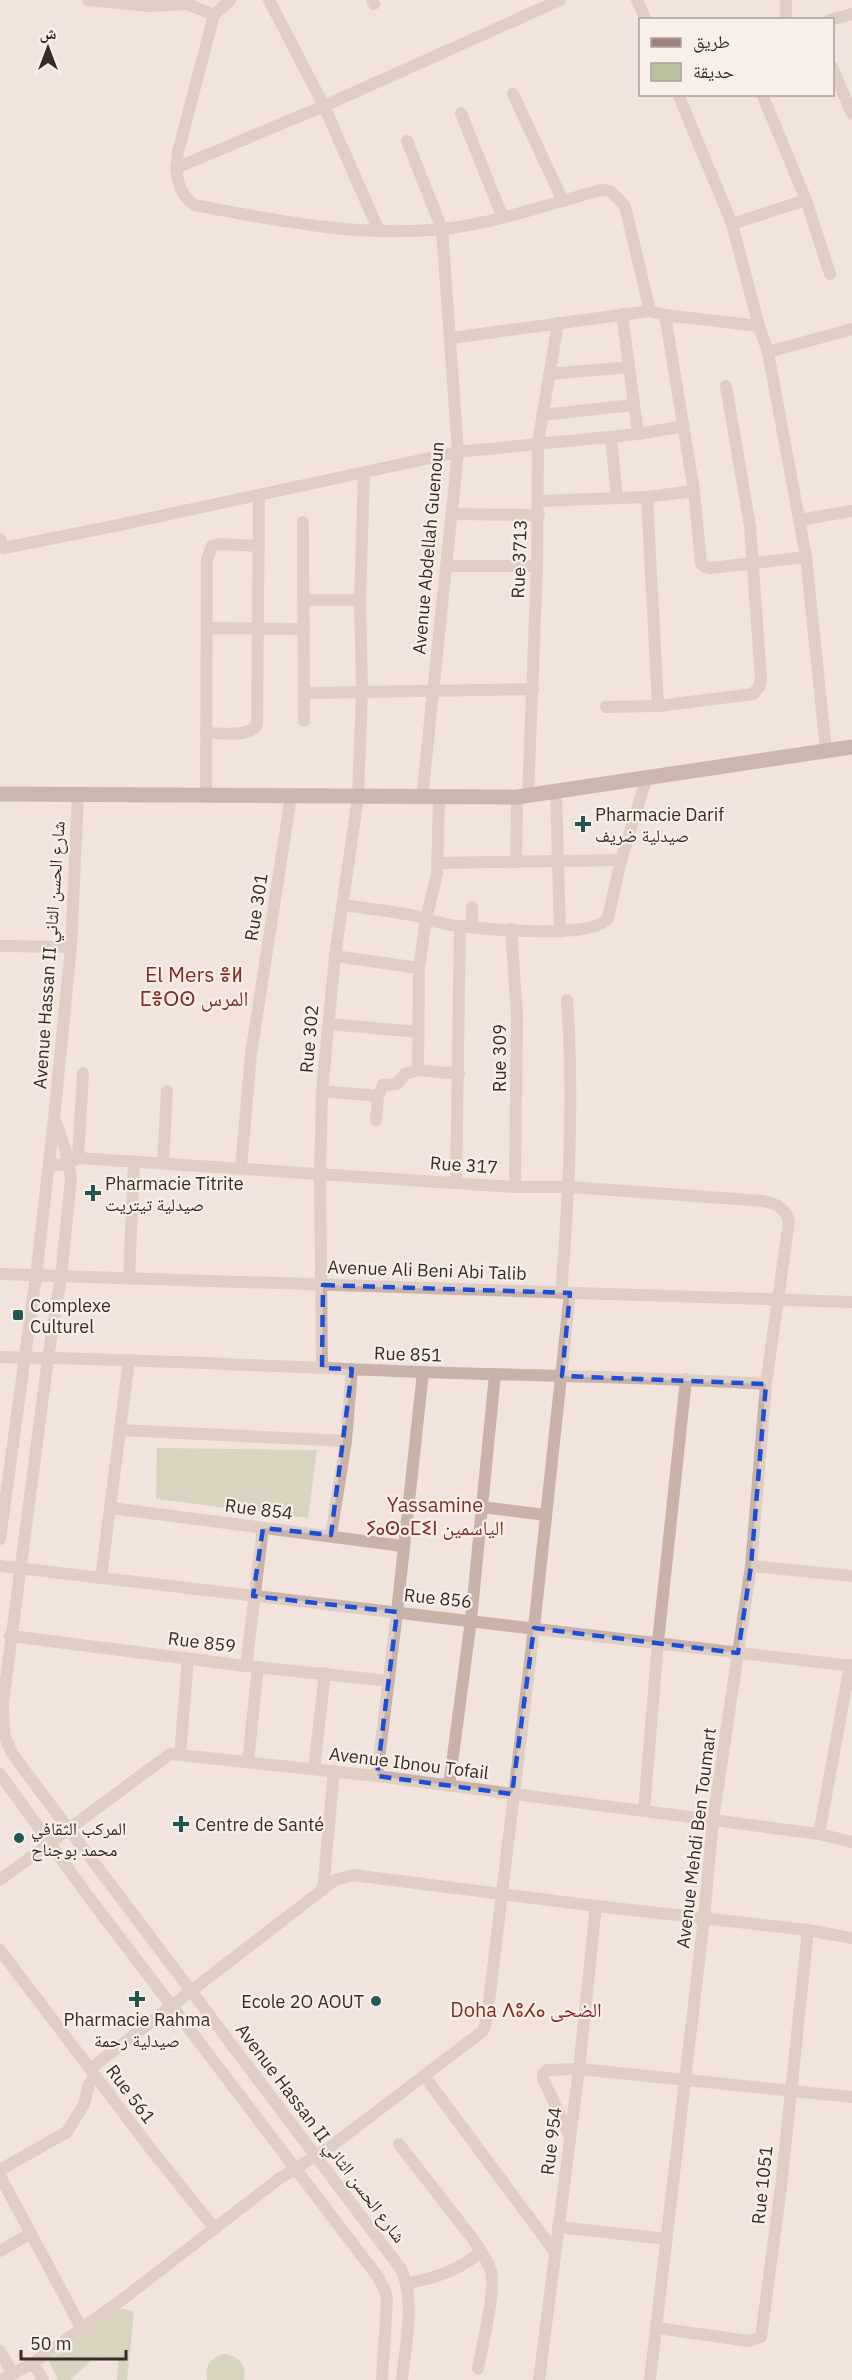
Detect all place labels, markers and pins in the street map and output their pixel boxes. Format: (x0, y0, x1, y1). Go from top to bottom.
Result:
place label: Pharmacie Darif صيدلية ضريف (595, 803, 724, 847)
marker: Pharmacie Darif صيدلية ضريف (576, 817, 590, 831)
place label: Pharmacie Titrite صيدلية تيتريت (105, 1172, 244, 1216)
marker: Pharmacie Titrite صيدلية تيتريت (86, 1186, 100, 1200)
place label: Complexe Culturel (30, 1294, 111, 1338)
marker: Complexe Culturel (11, 1308, 25, 1322)
place label: Centre de Santé (195, 1813, 324, 1836)
marker: Centre de Santé (172, 1815, 190, 1833)
place label: المركب الثقافي محمد بوجناح (31, 1817, 126, 1862)
marker: المركب الثقافي محمد بوجناح (12, 1831, 26, 1845)
place label: Ecole 2O AOUT (241, 1990, 364, 2013)
marker: Pharmacie Rahma صيدلية رحمة (130, 1992, 144, 2006)
marker: Ecole 2O AOUT (369, 1994, 383, 2008)
place label: Pharmacie Rahma صيدلية رحمة (64, 2008, 211, 2052)

